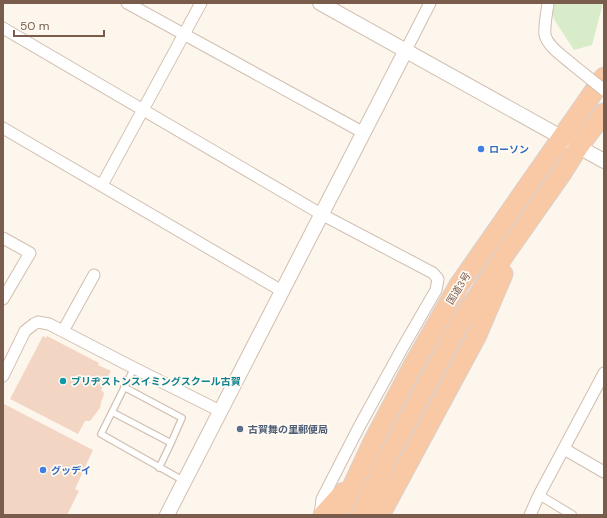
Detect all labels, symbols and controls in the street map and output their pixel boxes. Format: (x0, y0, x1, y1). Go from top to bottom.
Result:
scale bar (14, 12, 104, 38)
text: 50 m (20, 18, 49, 34)
place label: ローソン (489, 143, 529, 156)
marker: ローソン (476, 144, 486, 154)
street label: 国道3号 (443, 270, 473, 307)
place label: ブリヂストンスイミングスクール古賀 (71, 375, 241, 388)
marker: ブリヂストンスイミングスクール古賀 (58, 376, 68, 386)
place label: 古賀舞の里郵便局 (248, 423, 328, 436)
marker: 古賀舞の里郵便局 (235, 424, 245, 434)
place label: グッデイ (51, 464, 91, 477)
marker: グッデイ (38, 465, 48, 475)

